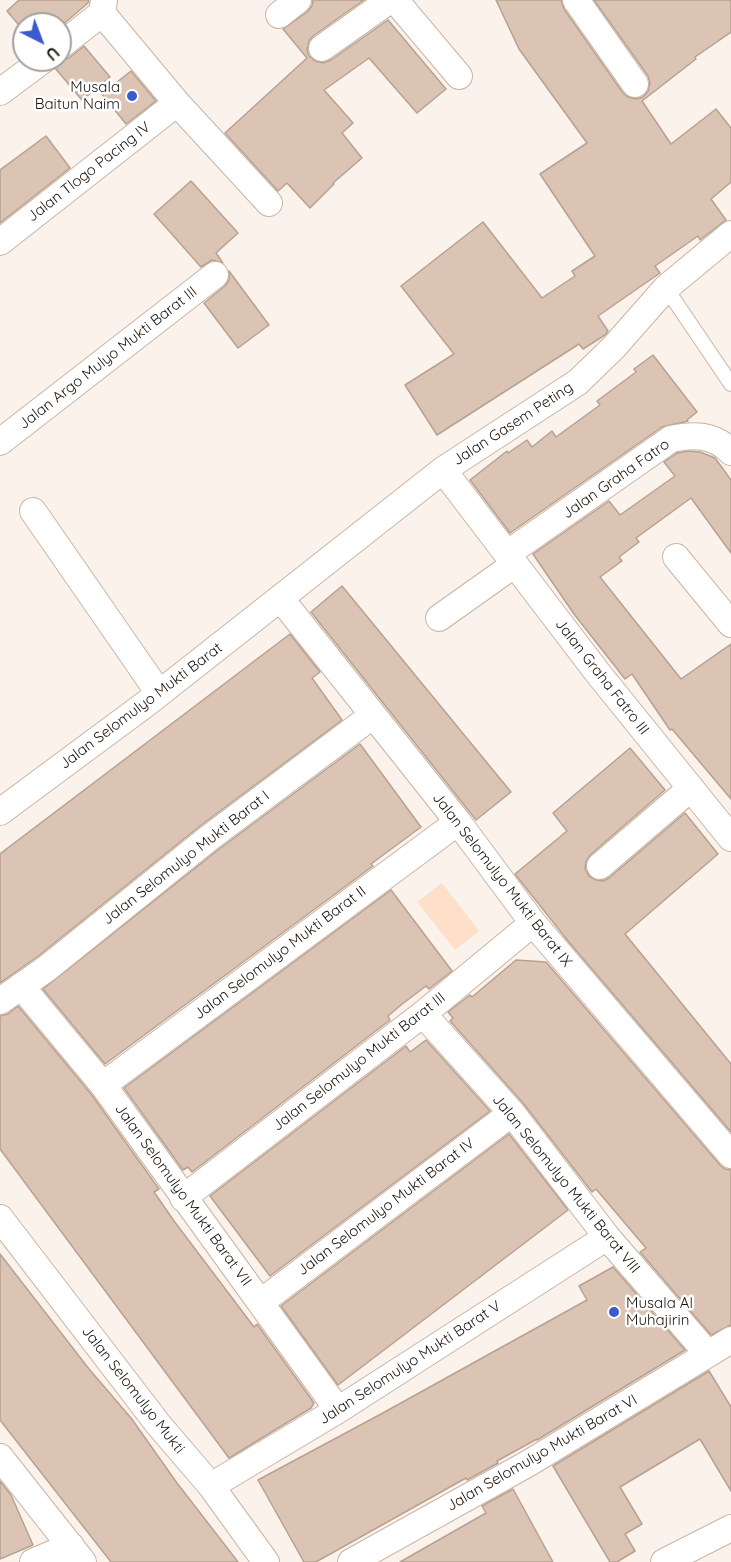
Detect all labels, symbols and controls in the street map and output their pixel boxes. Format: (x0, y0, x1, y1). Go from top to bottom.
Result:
north arrow (12, 12, 72, 72)
text: U (42, 43, 64, 65)
place label: Musala Baitun Naim (35, 78, 120, 113)
marker: Musala Baitun Naim (125, 89, 139, 103)
street label: Jalan Tlogo Pacing IV (24, 118, 154, 226)
street label: Jalan Argo Mulyo Mukti Barat III (15, 283, 201, 433)
street label: Jalan Gasem Peting (450, 378, 576, 470)
street label: Jalan Graha Fatro (559, 435, 673, 523)
street label: Jalan Graha Fatro III (551, 616, 653, 738)
street label: Jalan Selomulyo Mukti Barat (56, 639, 226, 773)
street label: Jalan Selomulyo Mukti Barat I (99, 787, 273, 929)
street label: Jalan Selomulyo Mukti Barat IX (428, 789, 576, 971)
street label: Jalan Selomulyo Mukti Barat II (190, 882, 370, 1024)
street label: Jalan Selomulyo Mukti Barat III (269, 989, 449, 1135)
street label: Jalan Selomulyo Mukti Barat VIII (488, 1091, 644, 1277)
street label: Jalan Selomulyo Mukti Barat VII (111, 1100, 255, 1290)
street label: Jalan Selomulyo Mukti Barat IV (294, 1134, 478, 1280)
place label: Musala Al Muhajirin (626, 1294, 693, 1329)
street label: Jalan Selomulyo Mukti Barat V (316, 1297, 504, 1429)
marker: Musala Al Muhajirin (607, 1305, 621, 1319)
street label: Jalan Selomulyo Mukti (78, 1323, 188, 1457)
street label: Jalan Selomulyo Mukti Barat VI (444, 1391, 640, 1515)

